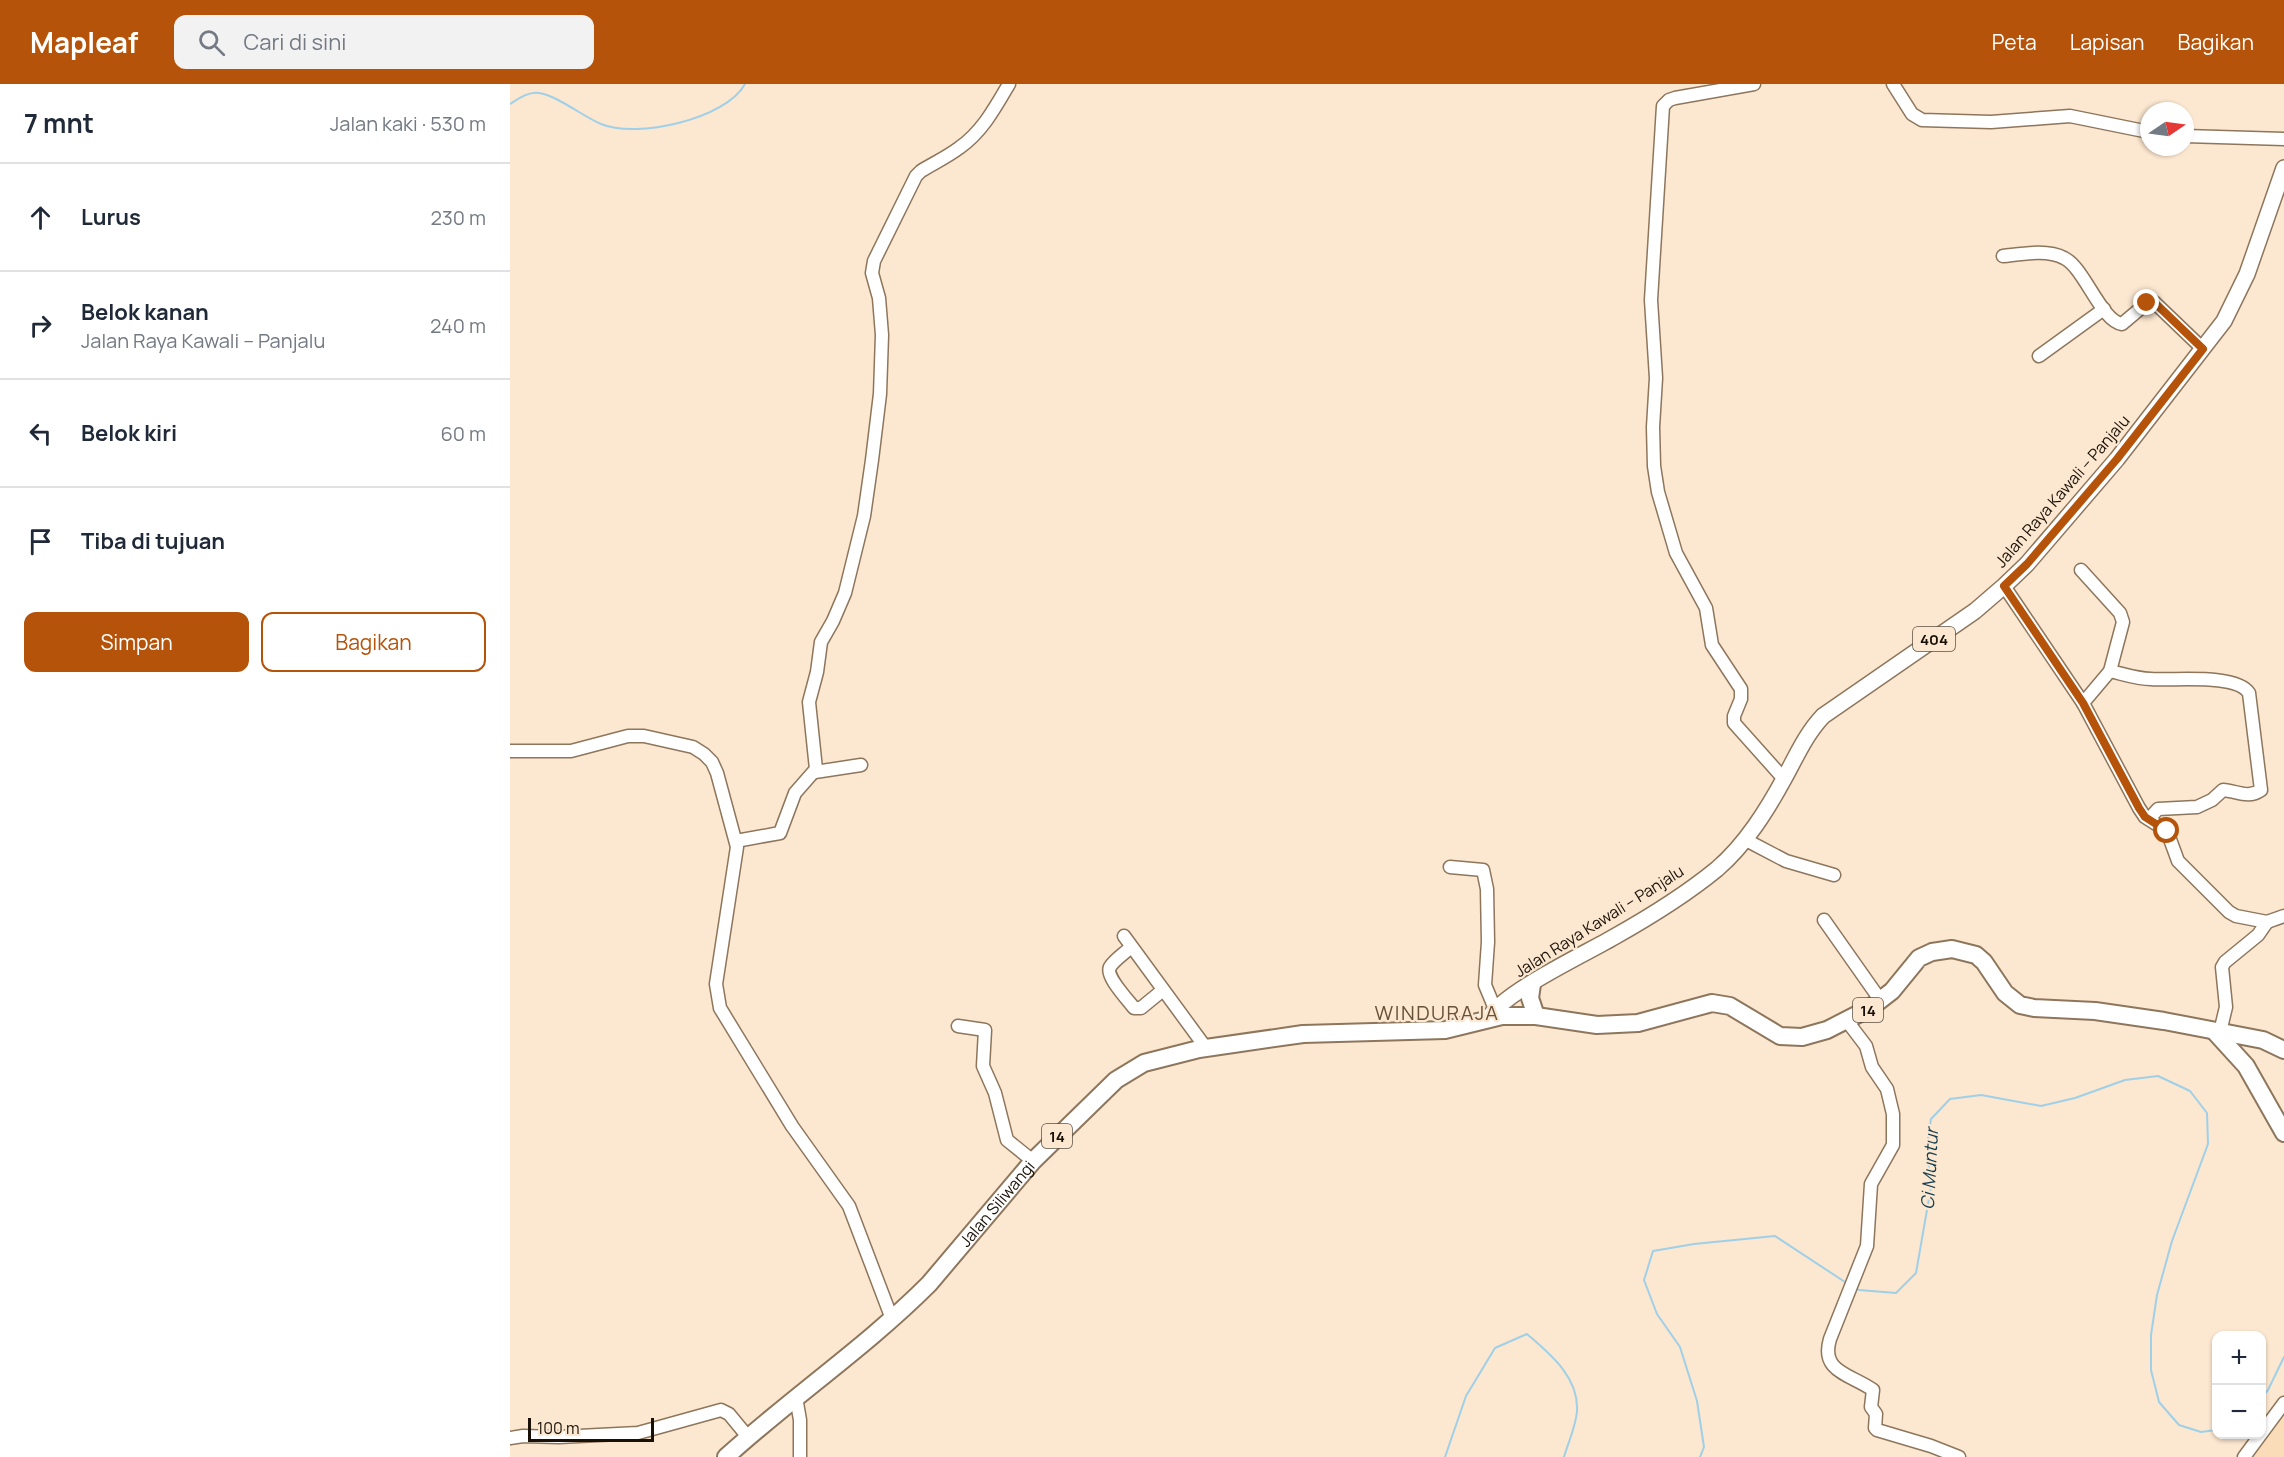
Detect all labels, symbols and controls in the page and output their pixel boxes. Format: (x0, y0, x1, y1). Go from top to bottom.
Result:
search box (174, 15, 594, 69)
text: Mapleaf (30, 23, 138, 61)
icon: search (195, 26, 228, 59)
text: Cari di sini (243, 27, 346, 57)
text: Peta (1992, 28, 2037, 56)
text: Lapisan (2070, 28, 2145, 56)
text: Bagikan (2178, 28, 2254, 56)
north arrow (2140, 102, 2194, 156)
text: 7 mnt (24, 105, 94, 141)
text: Jalan kaki · 530 m (330, 110, 486, 137)
icon: ahead (24, 201, 57, 234)
text: Lurus (81, 202, 141, 232)
text: 230 m (430, 204, 486, 231)
route end (2133, 289, 2159, 315)
text: Belok kanan (81, 297, 209, 327)
icon: right (24, 309, 57, 342)
text: 240 m (430, 312, 486, 339)
text: Jalan Raya Kawali – Panjalu (81, 327, 325, 354)
street label: Jalan Raya Kawali – Panjalu (1990, 410, 2134, 572)
icon: left (24, 417, 57, 450)
text: Belok kiri (81, 418, 177, 448)
text: 60 m (440, 420, 486, 447)
icon: arrive (24, 525, 57, 558)
text: Tiba di tujuan (81, 526, 225, 556)
button: Simpan (24, 612, 249, 672)
button: Bagikan (261, 612, 486, 672)
road number: 404 (1913, 627, 1955, 651)
route start (2153, 817, 2179, 843)
street label: Jalan Raya Kawali – Panjalu (1510, 860, 1688, 982)
road number: 14 (1853, 998, 1883, 1022)
district label: WINDURAJA (1375, 999, 1499, 1026)
road number: 14 (1042, 1124, 1072, 1148)
water label: Ci Muntur (1915, 1125, 1943, 1210)
street label: Jalan Siliwangi (954, 1156, 1040, 1251)
map controls (2212, 1331, 2266, 1439)
button: + (2212, 1331, 2266, 1385)
button: − (2212, 1385, 2266, 1439)
scale bar (528, 1415, 654, 1442)
text: 100 m (537, 1417, 580, 1439)

